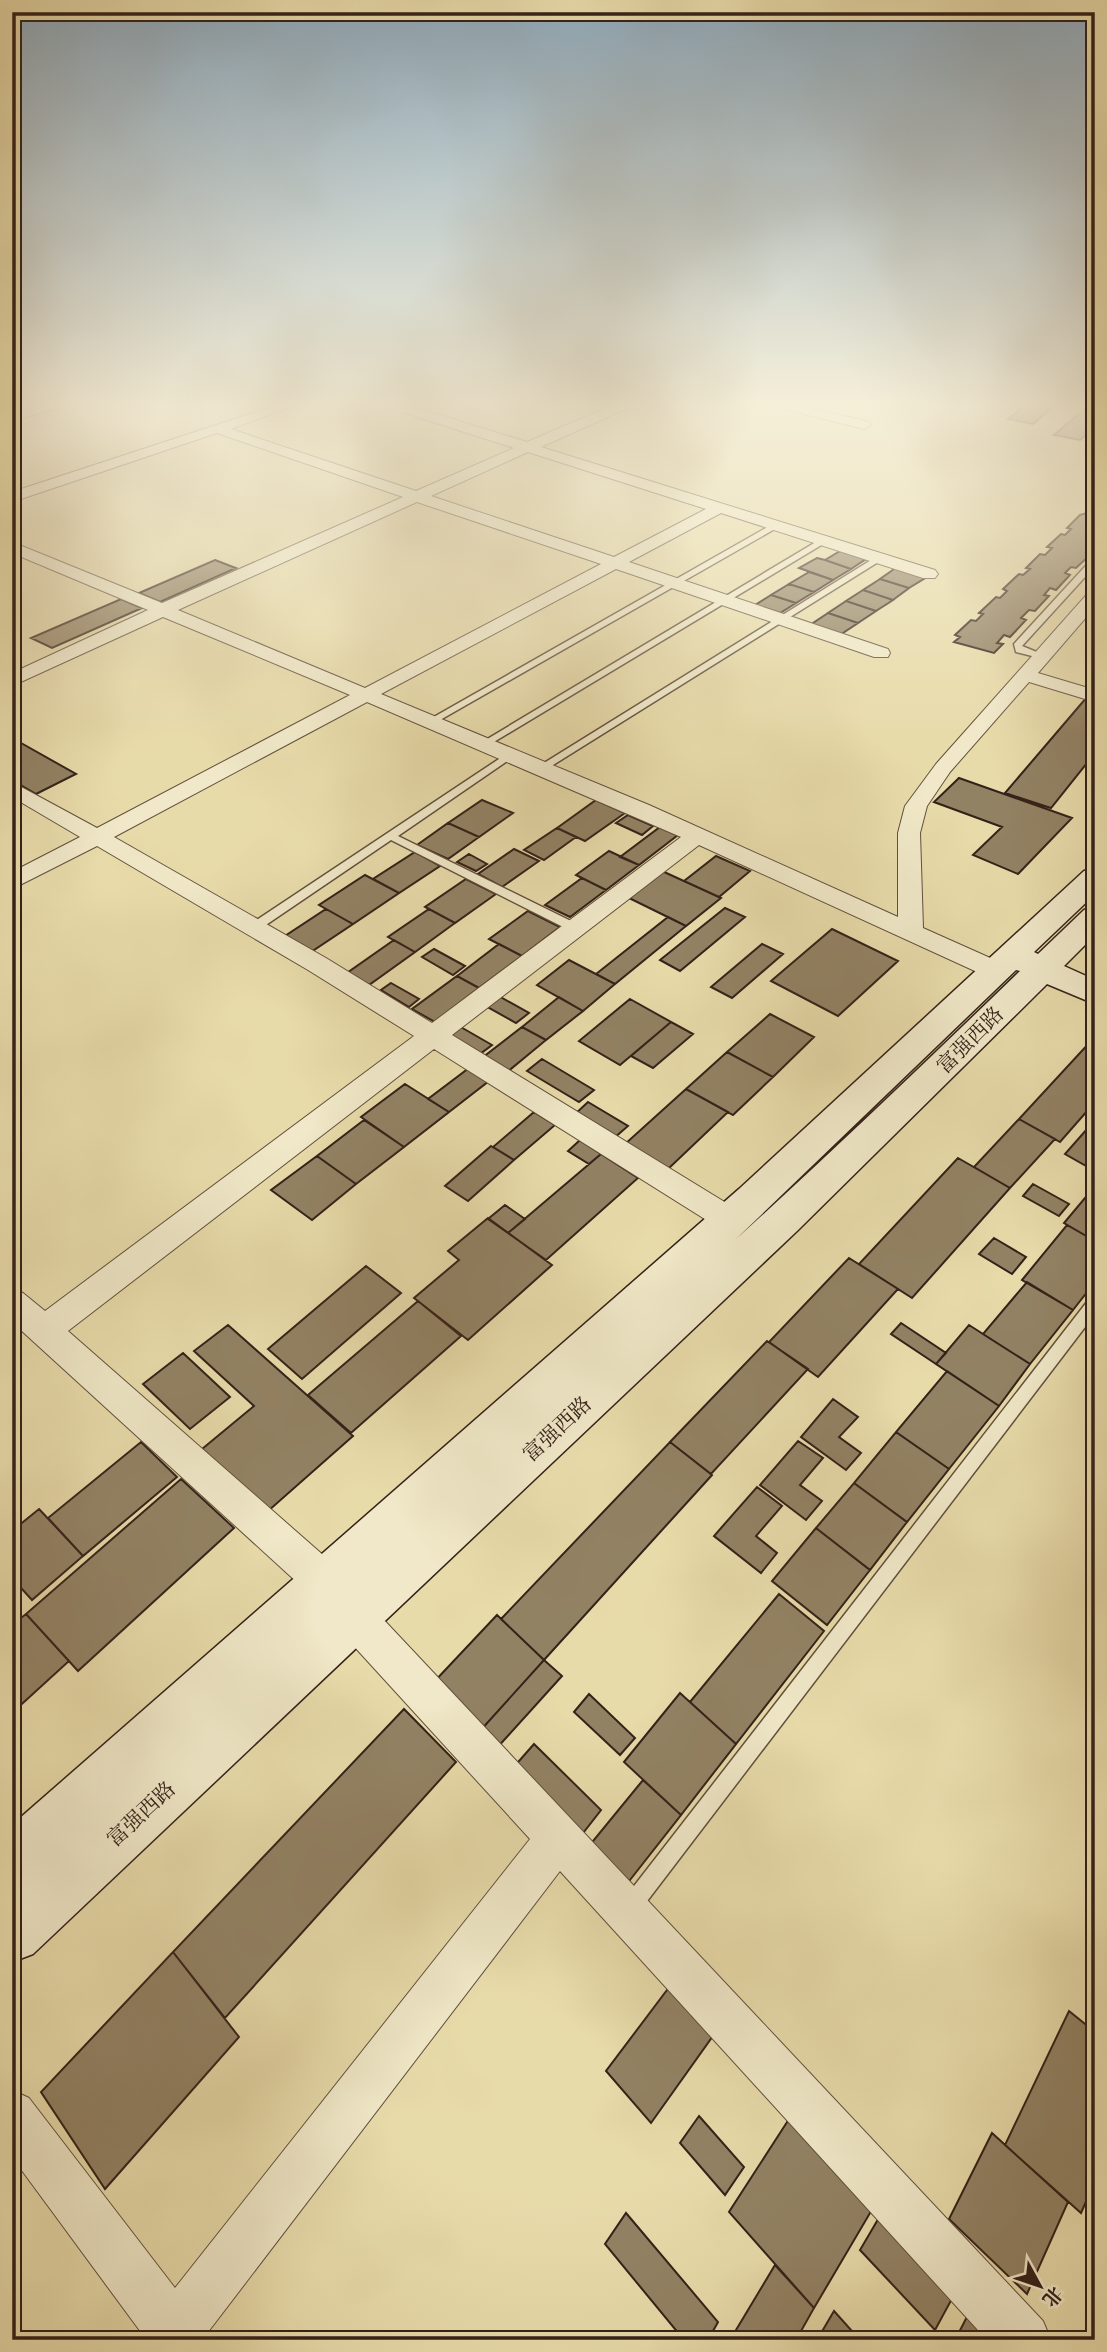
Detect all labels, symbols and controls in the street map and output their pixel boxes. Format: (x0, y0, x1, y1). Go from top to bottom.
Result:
street label: 富强西路 (932, 1002, 1010, 1080)
street label: 富强西路 (518, 1392, 597, 1468)
street label: 富强西路 (102, 1777, 181, 1853)
north arrow (1006, 2250, 1076, 2320)
text: 北 (1037, 2281, 1068, 2311)

